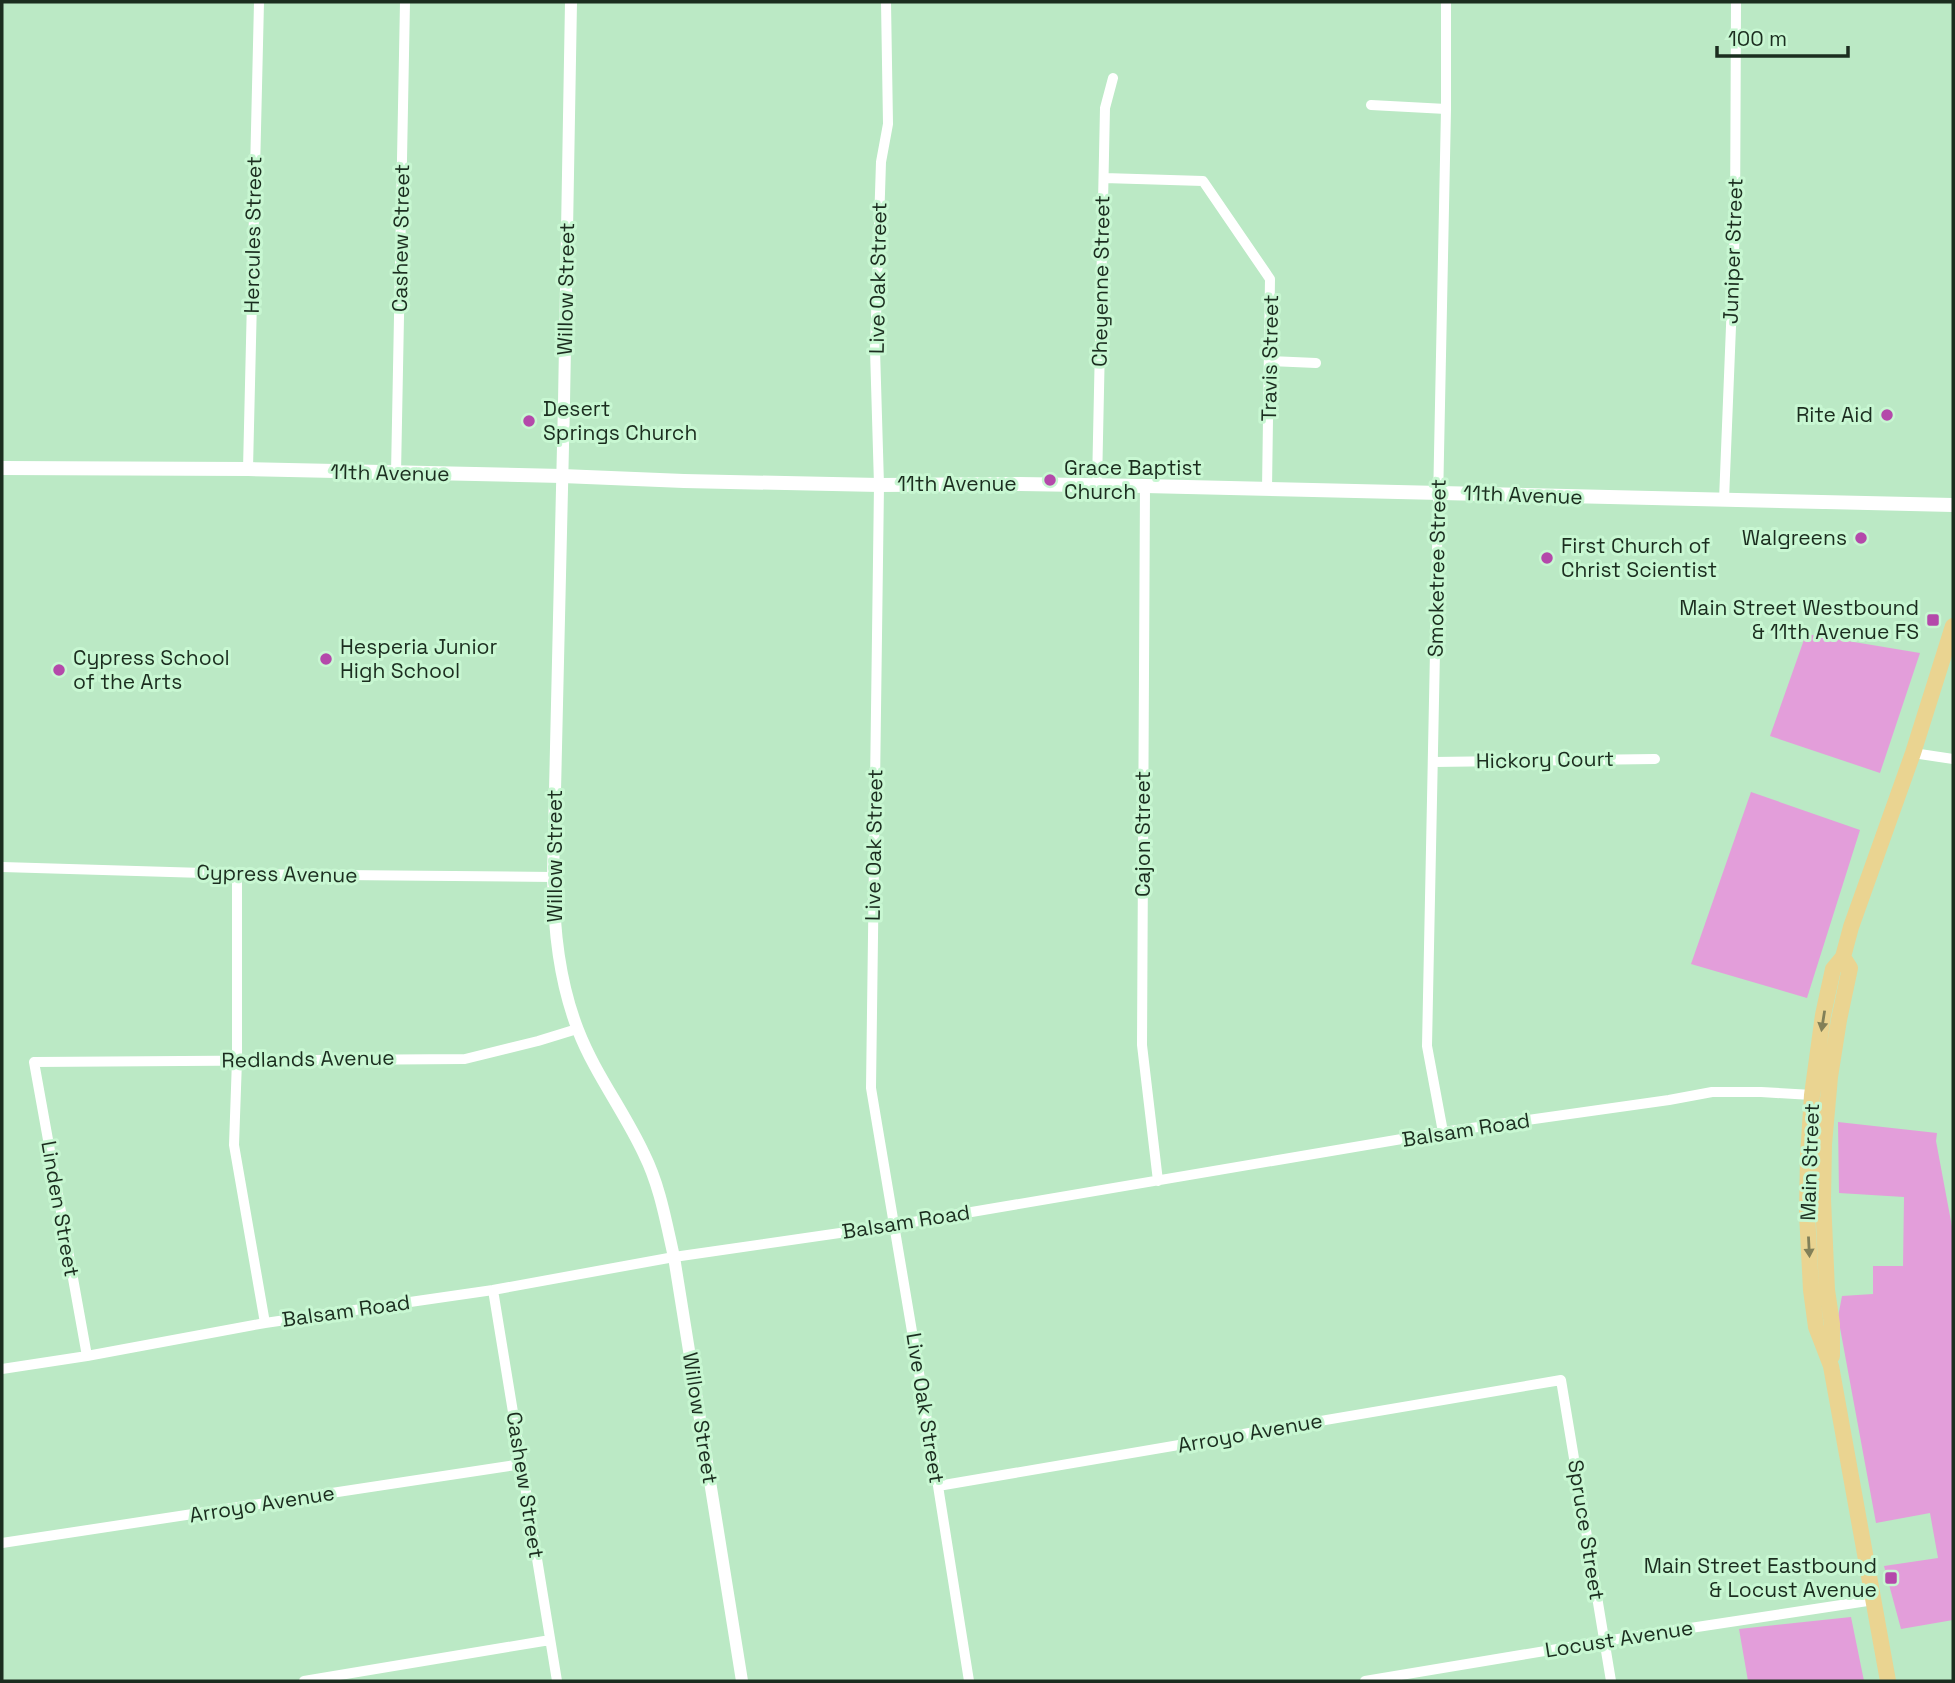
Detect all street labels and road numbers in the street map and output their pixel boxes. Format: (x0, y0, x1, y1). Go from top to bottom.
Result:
street label: Hercules Street (238, 156, 267, 314)
street label: Cashew Street (386, 164, 415, 312)
street label: Juniper Street (1716, 177, 1749, 325)
street label: Cheyenne Street (1086, 195, 1115, 367)
street label: Live Oak Street (863, 202, 892, 354)
street label: Willow Street (551, 222, 580, 356)
street label: Travis Street (1255, 294, 1284, 422)
street label: 11th Avenue (330, 458, 450, 487)
street label: 11th Avenue (897, 470, 1017, 497)
street label: Smoketree Street (1421, 479, 1452, 657)
street label: 11th Avenue (1463, 479, 1583, 510)
street label: Hickory Court (1476, 745, 1614, 774)
street label: Live Oak Street (859, 769, 888, 921)
street label: Cajon Street (1129, 771, 1156, 897)
street label: Willow Street (541, 790, 568, 922)
street label: Cypress Avenue (196, 859, 358, 888)
street label: Redlands Avenue (221, 1043, 395, 1074)
street label: Main Street (1794, 1103, 1825, 1221)
street label: Balsam Road (1400, 1106, 1532, 1153)
street label: Linden Street (35, 1139, 86, 1279)
street label: Balsam Road (840, 1198, 972, 1245)
street label: Balsam Road (280, 1288, 412, 1333)
street label: Live Oak Street (900, 1331, 951, 1485)
street label: Willow Street (677, 1350, 724, 1486)
street label: Arroyo Avenue (1175, 1406, 1325, 1459)
street label: Cashew Street (501, 1410, 550, 1560)
street label: Spruce Street (1562, 1458, 1611, 1602)
street label: Arroyo Avenue (187, 1479, 337, 1528)
street label: Locust Avenue (1543, 1613, 1695, 1664)

